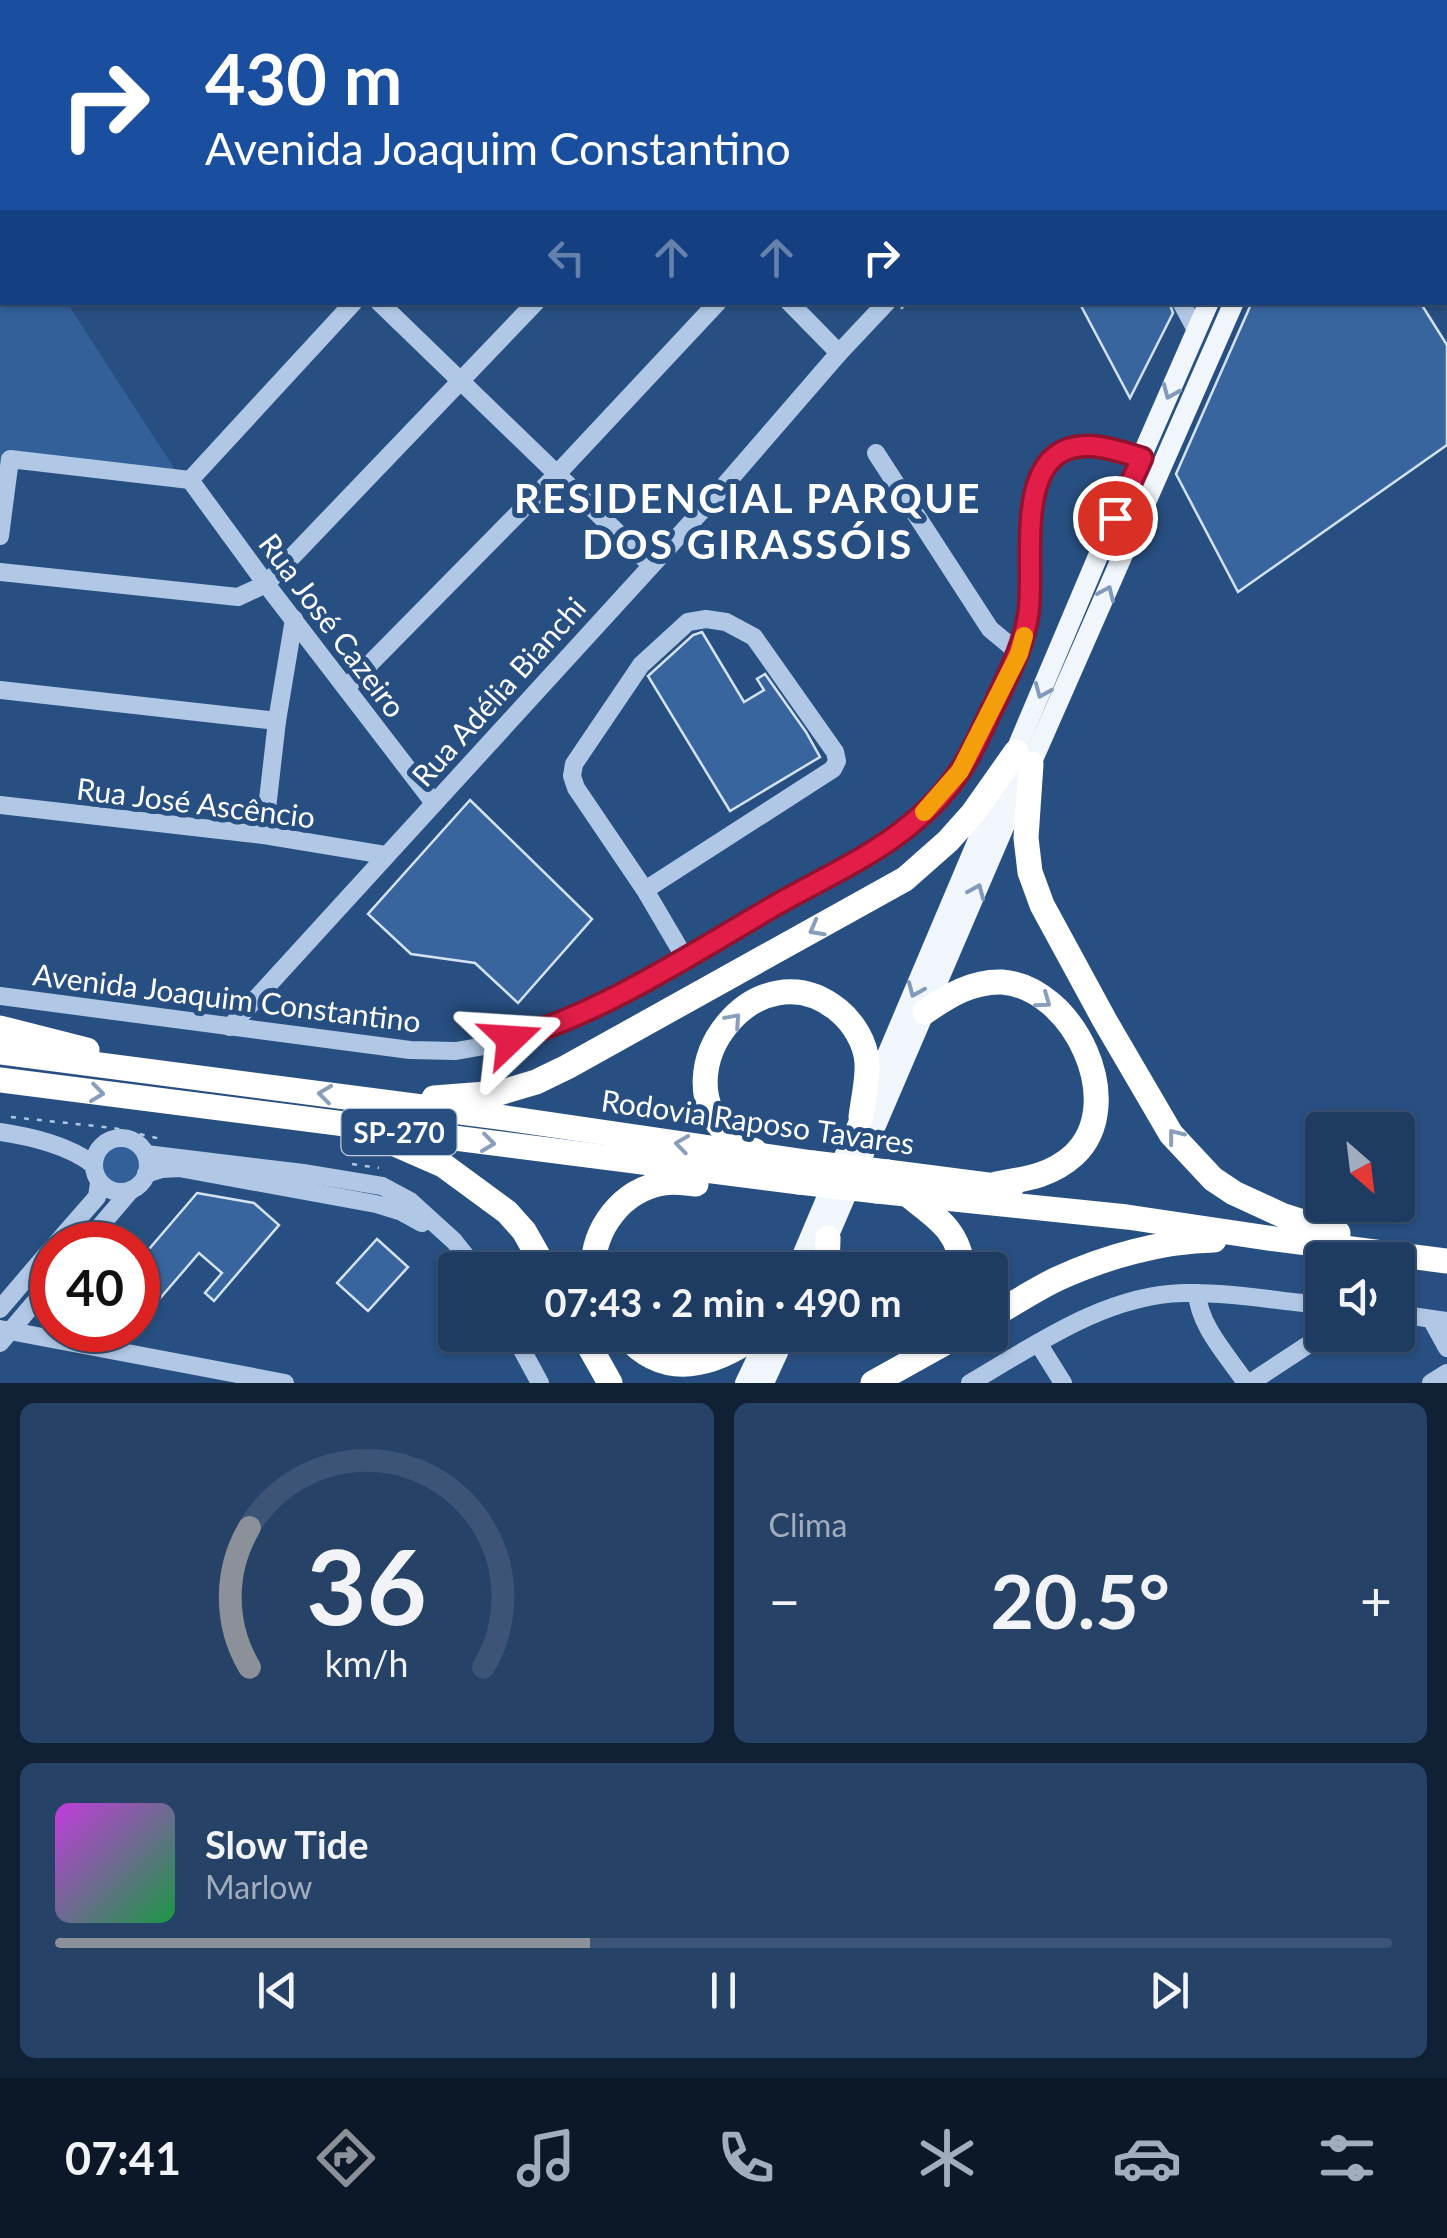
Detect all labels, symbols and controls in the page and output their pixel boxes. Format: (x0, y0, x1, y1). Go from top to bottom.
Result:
text: 430 m (205, 36, 402, 120)
icon: right (40, 40, 170, 170)
text: Avenida Joaquim Constantino (205, 121, 791, 175)
icon: left (539, 230, 594, 285)
icon: ahead (644, 230, 699, 285)
icon: ahead (749, 230, 804, 285)
icon: right (854, 230, 909, 285)
one-way arrow (1162, 382, 1182, 400)
district label: RESIDENCIAL PARQUE DOS GIRASSÓIS (514, 474, 982, 568)
pin (1073, 476, 1158, 561)
icon: arrive (1088, 491, 1143, 546)
street label: Rua José Cazeiro (252, 526, 414, 724)
one-way arrow (1095, 585, 1115, 603)
street label: Rua Adélia Bianchi (404, 589, 592, 793)
one-way arrow (1034, 680, 1054, 698)
street label: Rua José Ascêncio (75, 770, 317, 834)
one-way arrow (965, 883, 985, 901)
one-way arrow (808, 917, 826, 936)
street label: Avenida Joaquim Constantino (31, 955, 423, 1039)
one-way arrow (907, 980, 927, 998)
position arrow (459, 987, 563, 1091)
one-way arrow (1033, 989, 1051, 1007)
one-way arrow (722, 1013, 740, 1032)
street label: Rodovia Raposo Tavares (599, 1081, 917, 1161)
one-way arrow (89, 1082, 105, 1103)
one-way arrow (317, 1085, 333, 1106)
road number: SP-270 (342, 1109, 456, 1155)
north arrow (1305, 1112, 1415, 1222)
map controls (1305, 1112, 1415, 1352)
one-way arrow (1169, 1129, 1187, 1147)
one-way arrow (480, 1132, 497, 1153)
one-way arrow (673, 1134, 690, 1155)
speed limit sign: 40 (30, 1222, 160, 1352)
button: sound (1305, 1242, 1415, 1352)
text: 07:43 · 2 min · 490 m (544, 1279, 902, 1325)
text: Clima (769, 1505, 847, 1544)
text: 36 (306, 1522, 427, 1647)
text: 20.5° (991, 1555, 1170, 1645)
text: − (769, 1567, 800, 1633)
text: + (1360, 1567, 1392, 1633)
text: km/h (325, 1642, 409, 1685)
text: Slow Tide (205, 1821, 368, 1867)
text: Marlow (205, 1867, 312, 1906)
icon: previous (250, 1963, 305, 2018)
icon: pause (696, 1963, 751, 2018)
icon: next (1142, 1963, 1197, 2018)
icon: directions (311, 2123, 381, 2193)
icon: music (511, 2123, 581, 2193)
icon: phone (711, 2123, 781, 2193)
icon: climate (912, 2123, 982, 2193)
icon: car (1112, 2123, 1182, 2193)
icon: filters (1312, 2123, 1382, 2193)
text: 07:41 (65, 2131, 181, 2185)

